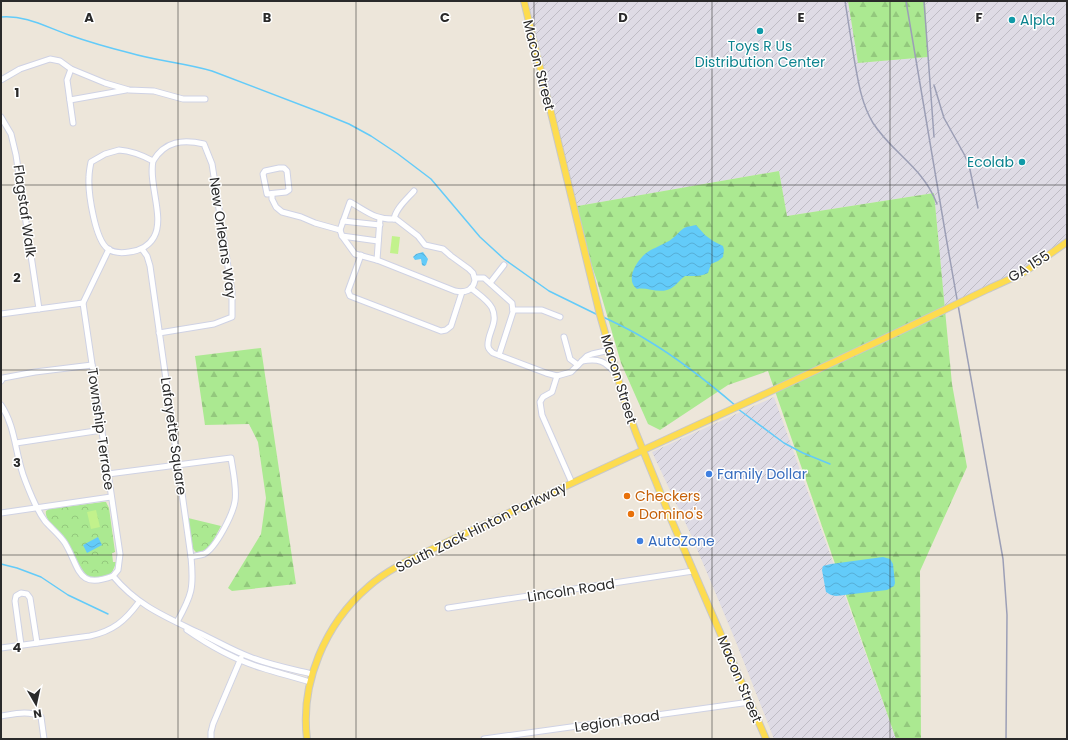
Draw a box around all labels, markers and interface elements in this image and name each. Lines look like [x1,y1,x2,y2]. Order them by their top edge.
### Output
text: A [84,8,94,27]
text: B [263,8,272,27]
text: C [440,8,450,27]
text: D [618,8,628,27]
text: E [797,8,805,27]
text: F [975,8,983,27]
place label: Alpla [1020,10,1055,30]
marker: Alpla [1007,15,1017,25]
street label: Macon Street [518,18,560,112]
marker: Toys R Us Distribution Center [755,26,765,36]
place label: Toys R Us Distribution Center [695,36,825,72]
text: 1 [15,83,19,102]
place label: Ecolab [967,152,1014,172]
marker: Ecolab [1017,157,1027,167]
street label: Flagstaf Walk [9,163,42,259]
street label: New Orleans Way [205,176,241,300]
street label: GA 155 [1004,245,1054,287]
text: 2 [13,268,21,287]
street label: Macon Street [596,332,642,426]
street label: Township Terrace [83,367,120,492]
street label: Lafayette Square [156,376,192,497]
text: 3 [13,453,21,472]
place label: Family Dollar [717,464,807,484]
marker: Family Dollar [704,469,714,479]
street label: South Zack Hinton Parkway [392,477,570,577]
place label: Checkers [635,486,700,506]
marker: Checkers [622,491,632,501]
place label: Domino's [639,504,703,524]
marker: Domino's [626,509,636,519]
place label: AutoZone [648,531,715,551]
marker: AutoZone [635,536,645,546]
street label: Lincoln Road [526,573,616,607]
street label: Macon Street [713,632,767,726]
text: 4 [13,638,22,657]
north arrow [16,684,56,724]
text: N [32,705,43,722]
street label: Legion Road [573,705,661,737]

